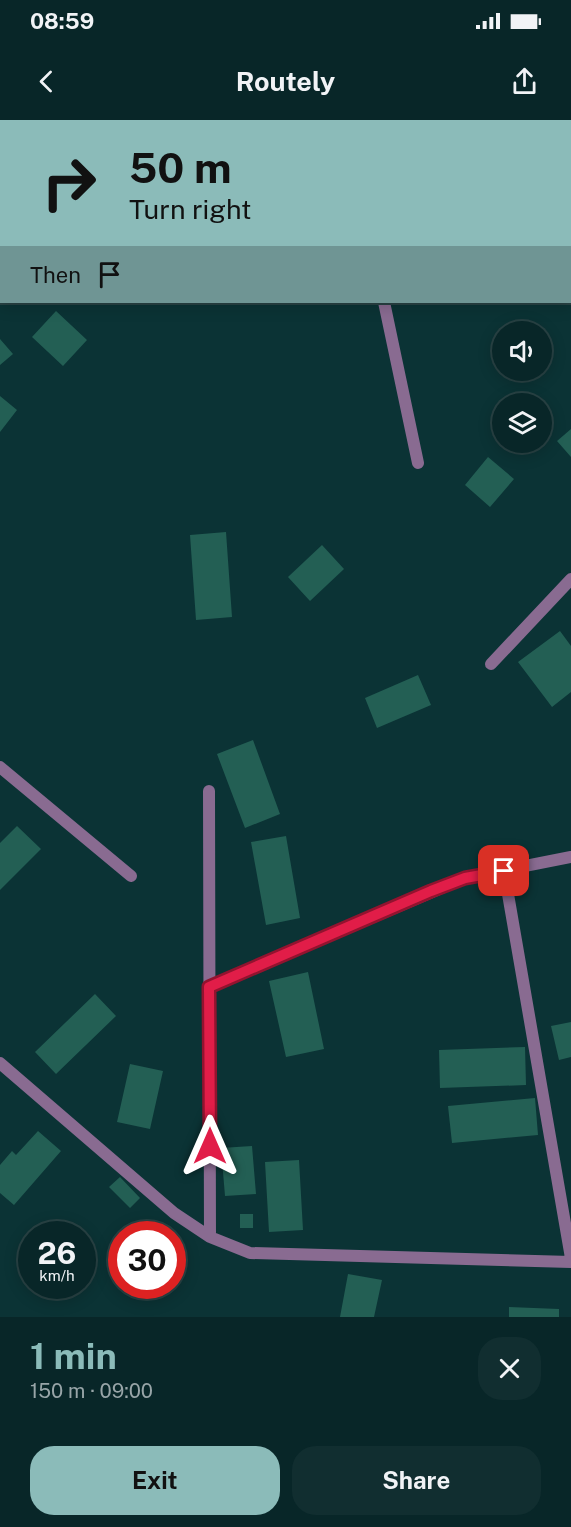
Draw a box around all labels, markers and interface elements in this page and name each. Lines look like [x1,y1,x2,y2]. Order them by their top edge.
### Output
text: 08:59 [30,8,94,34]
icon: back [30,65,63,98]
text: Routely [236,65,335,97]
icon: share [508,65,541,98]
text: 50 m [129,143,232,192]
icon: right [30,144,108,222]
text: Turn right [129,193,252,225]
icon: arrive [93,258,126,291]
text: Then [30,262,81,288]
map controls [492,321,552,453]
button: sound [492,321,552,381]
button: layers [492,393,552,453]
pin [478,845,529,896]
icon: arrive [487,854,520,887]
position arrow [178,1114,242,1178]
speed limit sign: 30 [108,1221,186,1299]
text: 26 [38,1235,76,1271]
text: km/h [39,1267,75,1284]
text: 1 min [30,1335,117,1377]
button: close [478,1337,541,1400]
text: 150 m · 09:00 [30,1379,153,1403]
button: Exit [30,1446,280,1515]
button: Share [292,1446,541,1515]

